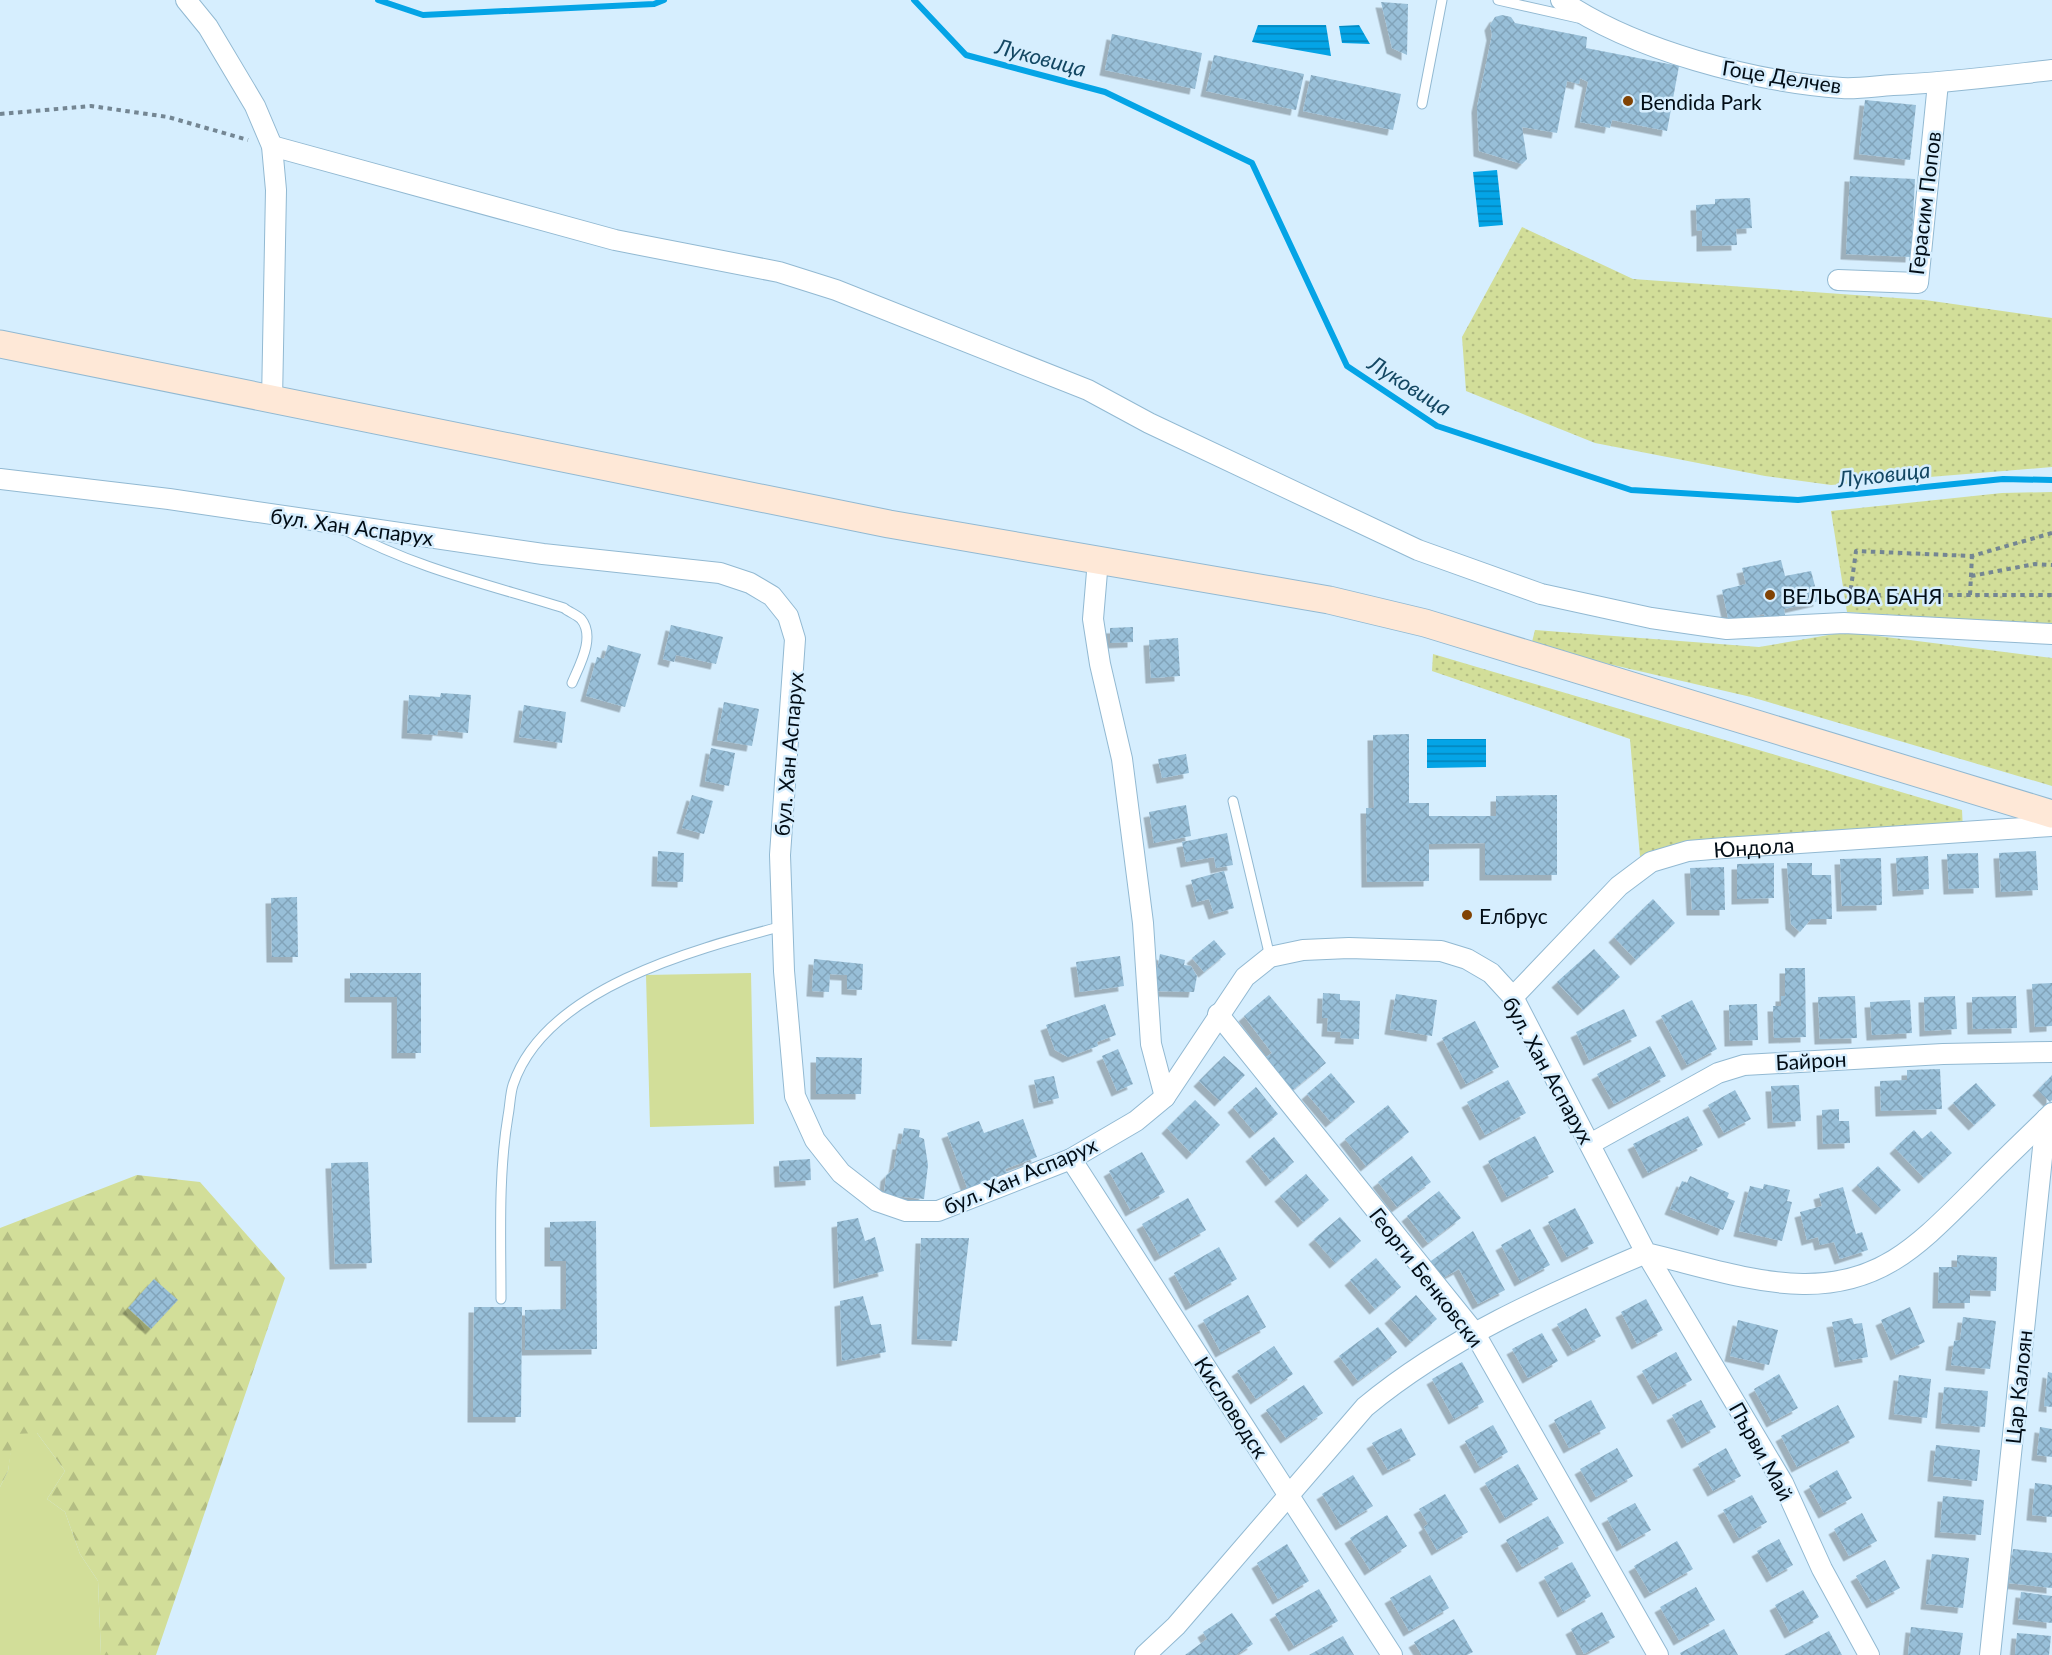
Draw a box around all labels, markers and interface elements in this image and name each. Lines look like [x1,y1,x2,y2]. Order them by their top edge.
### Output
water label: Луковица [992,32,1089,82]
street label: Гоце Делчев [1721,54,1843,98]
place label: Bendida Park [1640,89,1762,114]
marker: Bendida Park [1621,94,1635,108]
street label: Герасим Попов [1903,130,1945,276]
water label: Луковица [1363,349,1456,421]
water label: Луковица [1836,456,1931,492]
street label: бул. Хан Аспарух [269,502,436,550]
place label: ВЕЛЬОВА БАНЯ [1782,583,1942,608]
marker: ВЕЛЬОВА БАНЯ [1763,588,1777,602]
street label: бул. Хан Аспарух [768,670,808,837]
street label: Юндола [1713,831,1795,861]
place label: Елбрус [1479,903,1548,928]
marker: Елбрус [1460,908,1474,922]
street label: бул. Хан Аспарух [1498,992,1600,1148]
street label: Байрон [1775,1046,1847,1074]
street label: бул. Хан Аспарух [939,1131,1101,1219]
street label: Георги Бенковски [1365,1202,1489,1352]
street label: Цар Калоян [2000,1329,2036,1445]
street label: Кисловодск [1190,1352,1274,1463]
street label: Първи Май [1725,1397,1799,1505]

